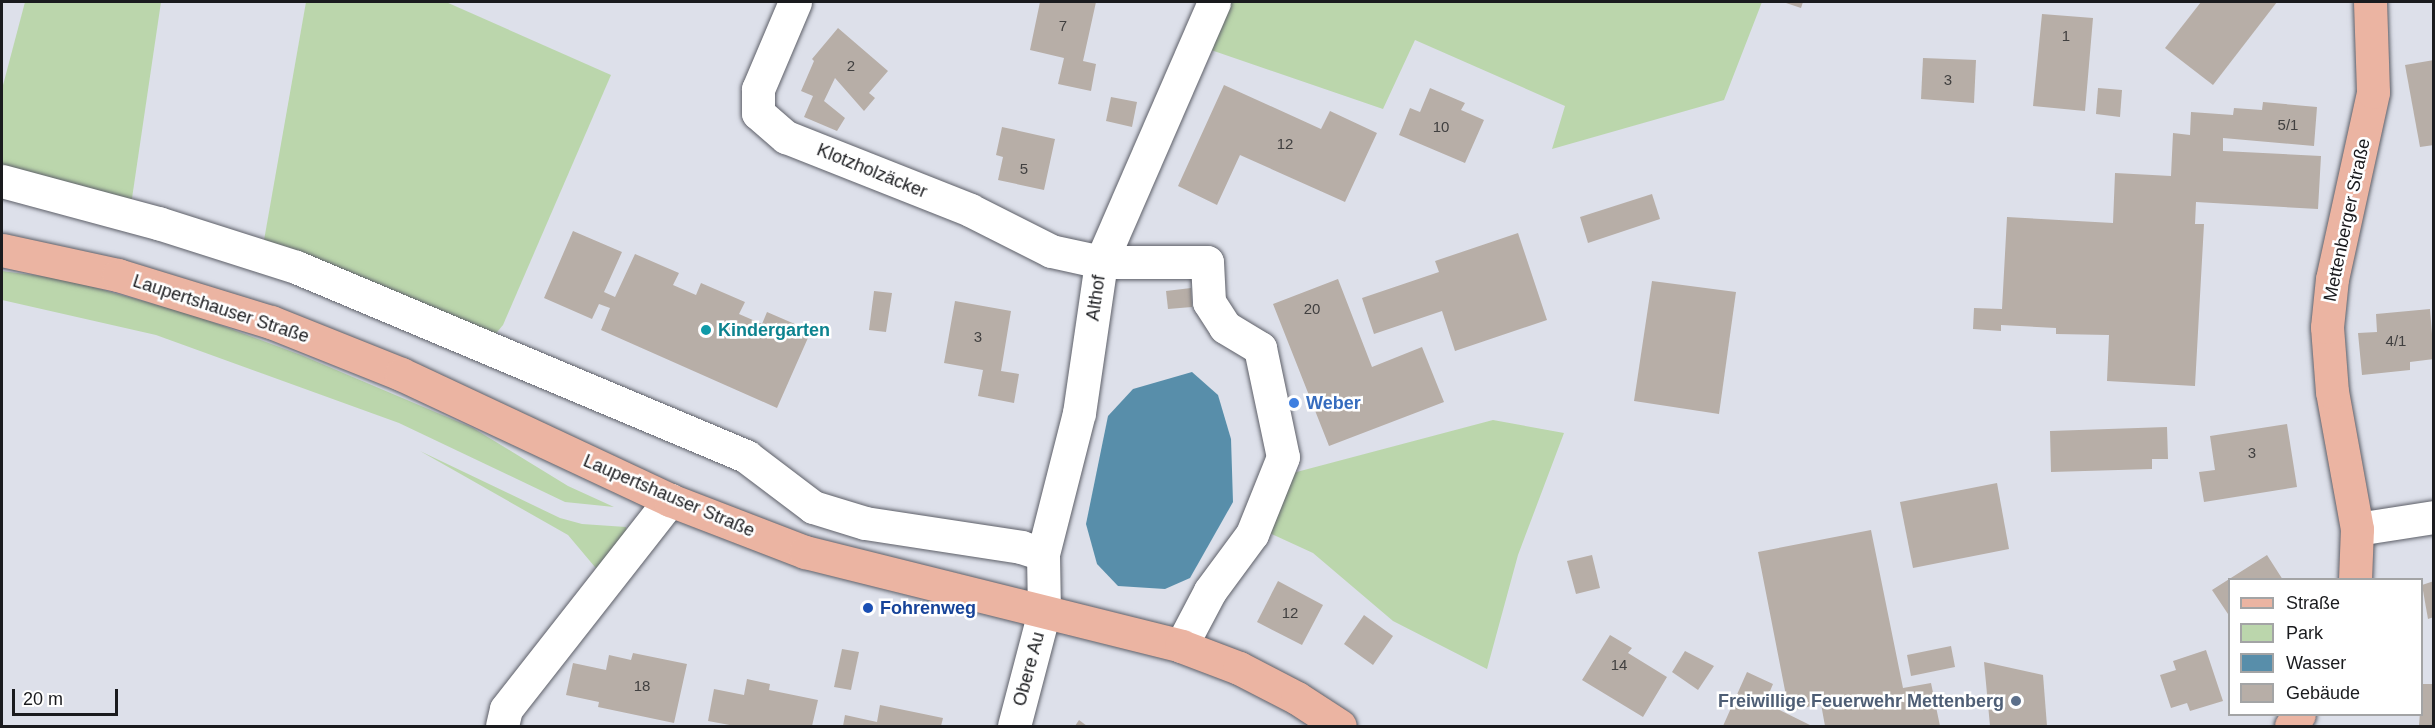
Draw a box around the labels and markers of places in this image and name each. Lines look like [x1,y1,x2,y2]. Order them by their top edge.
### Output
place label: Kindergarten [718,319,830,341]
marker: Kindergarten [699,323,713,337]
place label: Weber [1306,392,1361,414]
marker: Weber [1287,396,1301,410]
place label: Fohrenweg [880,597,976,619]
marker: Fohrenweg [861,601,875,615]
place label: Freiwillige Feuerwehr Mettenberg [1718,690,2004,712]
marker: Freiwillige Feuerwehr Mettenberg [2009,694,2023,708]

